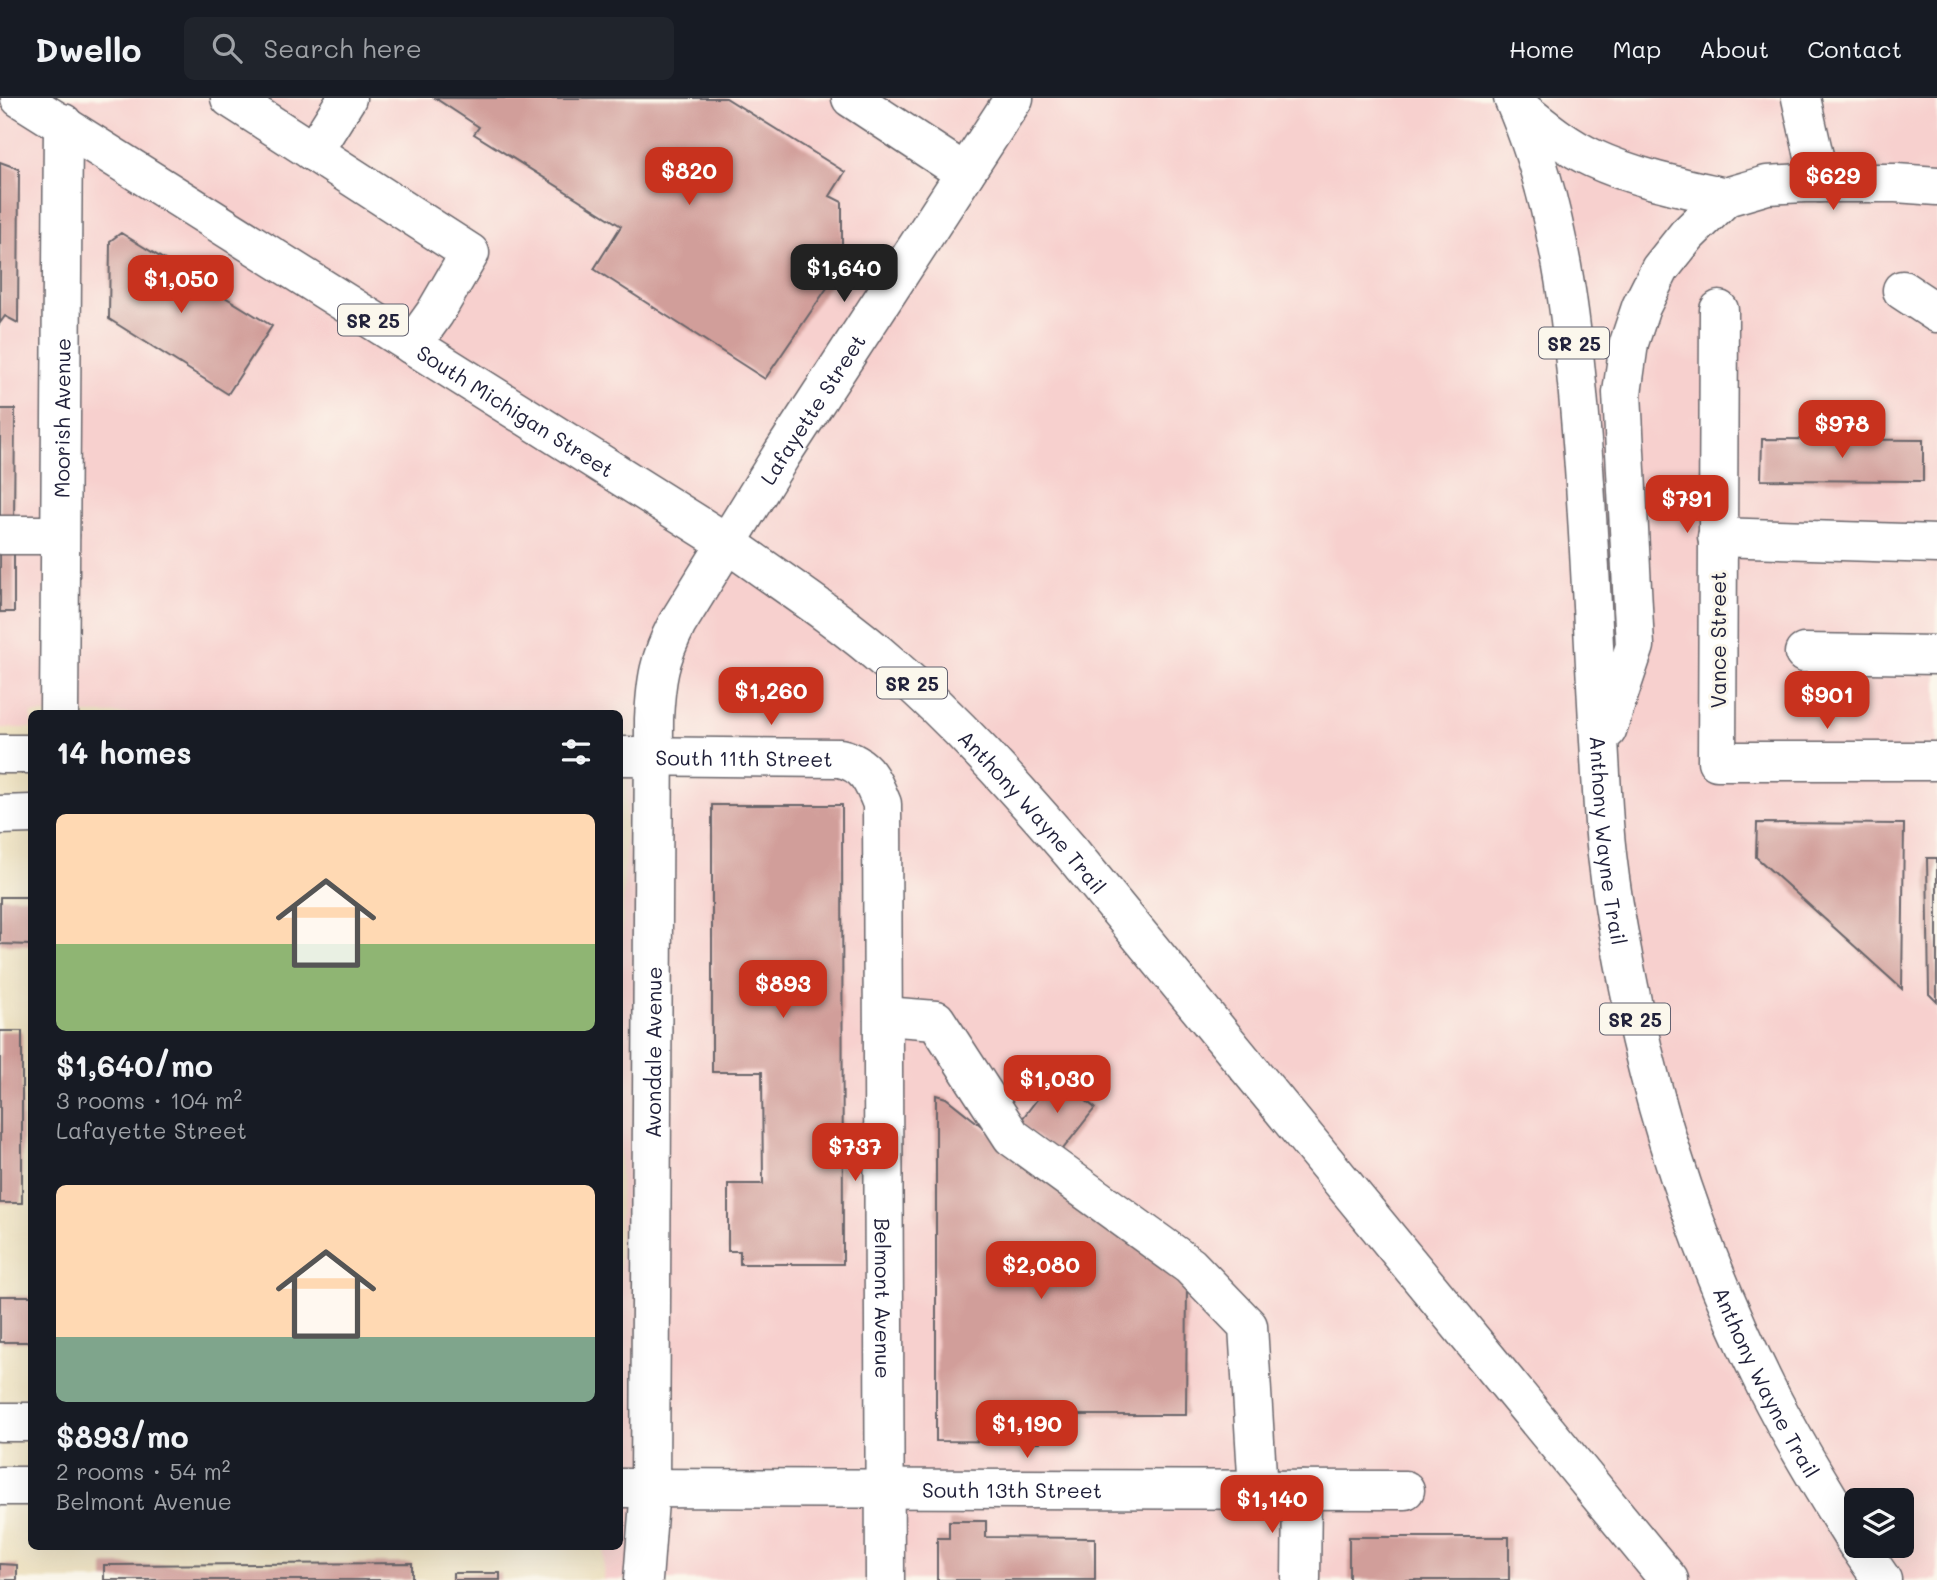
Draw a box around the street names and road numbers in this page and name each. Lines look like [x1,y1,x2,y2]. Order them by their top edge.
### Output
road number: SR 25 [338,304,408,336]
street label: Lafayette Street [753,328,871,489]
road number: SR 25 [1539,328,1609,358]
street label: Moorish Avenue [47,338,75,498]
street label: South Michigan Street [412,338,620,482]
street label: Vance Street [1704,571,1731,709]
road number: SR 25 [877,668,947,698]
street label: Anthony Wayne Trail [953,724,1113,899]
street label: Anthony Wayne Trail [1585,735,1634,947]
street label: South 11th Street [655,743,833,771]
street label: Avondale Avenue [638,966,666,1138]
road number: SR 25 [1600,1004,1670,1035]
street label: Belmont Avenue [870,1218,898,1379]
street label: Anthony Wayne Trail [1708,1282,1826,1482]
street label: South 13th Street [922,1475,1102,1503]

